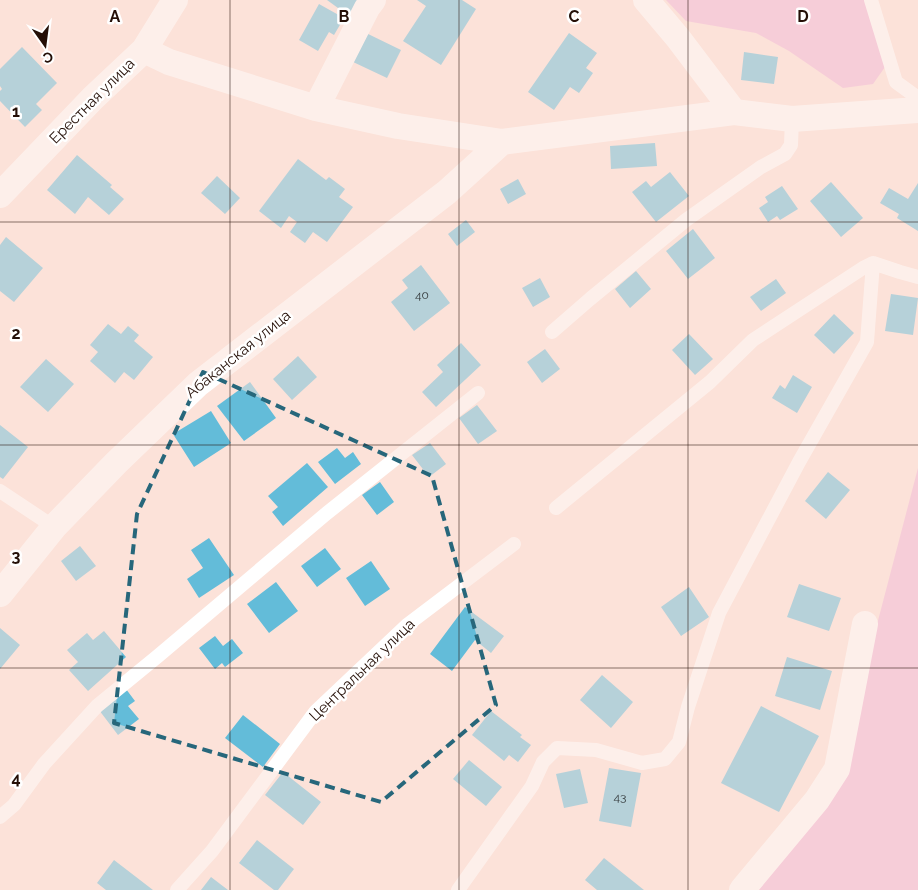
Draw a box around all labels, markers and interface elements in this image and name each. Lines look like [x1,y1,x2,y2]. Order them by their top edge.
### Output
text: A [110,7,121,26]
text: B [339,7,350,26]
text: C [569,7,580,26]
text: D [797,7,809,26]
north arrow [20,20,70,70]
text: С [41,49,55,67]
street label: Ерестная улица [46,55,138,147]
text: 1 [12,102,20,121]
house number: 40 [415,288,429,302]
street label: Абаканская улица [182,306,294,402]
text: 2 [11,324,21,343]
text: 3 [12,547,21,566]
street label: Центральная улица [306,615,418,725]
text: 4 [11,769,21,788]
house number: 43 [614,790,626,804]

